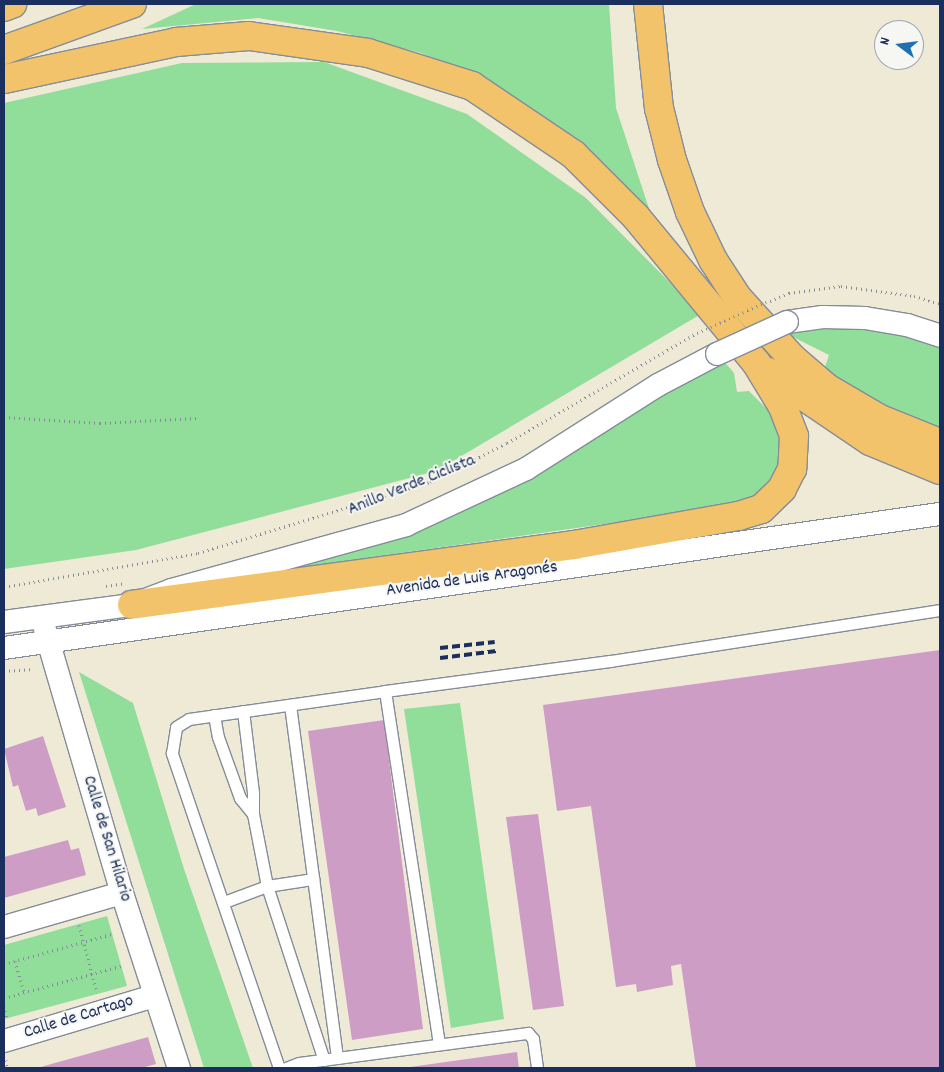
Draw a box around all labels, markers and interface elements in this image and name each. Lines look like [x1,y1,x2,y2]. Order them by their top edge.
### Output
north arrow [874,20,924,70]
text: N [875,35,896,47]
street label: Anillo Verde Ciclista [345,451,479,521]
street label: Avenida de Luis Aragonés [385,557,559,603]
street label: Calle de San Hilario [77,773,135,905]
street label: Calle de Cartago [22,991,136,1045]

